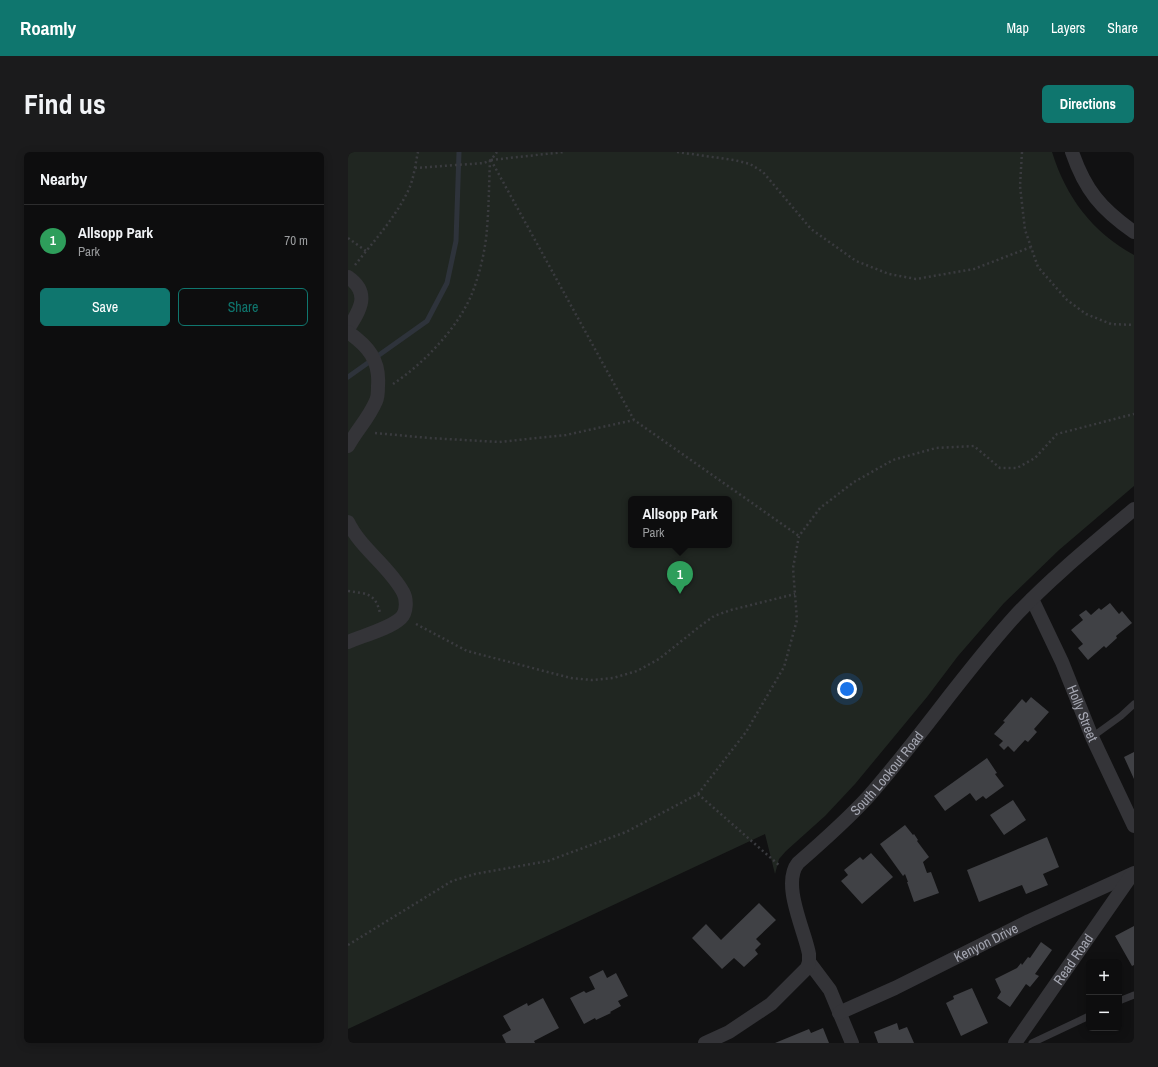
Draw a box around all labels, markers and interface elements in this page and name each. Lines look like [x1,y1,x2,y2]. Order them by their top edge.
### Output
text: Roamly [20,15,76,41]
text: Map [1007,19,1029,37]
text: Layers [1051,19,1085,37]
text: Share [1107,19,1138,37]
text: Find us [24,85,106,123]
button: Directions [1042,85,1134,123]
text: Nearby [40,167,87,190]
text: Allsopp Park [78,222,153,243]
text: 1 [50,232,56,249]
text: 70 m [284,232,308,249]
text: Park [78,243,100,260]
button: Save [40,288,170,326]
button: Share [178,288,308,326]
popup [628,496,732,548]
text: Allsopp Park [642,503,718,524]
text: Park [642,524,664,541]
pin: 1 [667,561,693,594]
your location [837,679,857,699]
street label: Holly Street [1063,682,1102,745]
street label: South Lookout Road [846,728,927,819]
street label: Kenyon Drive [951,919,1021,966]
street label: Read Road [1049,930,1097,988]
map controls [1086,959,1122,1031]
button: + [1086,959,1122,995]
button: − [1086,995,1122,1031]

